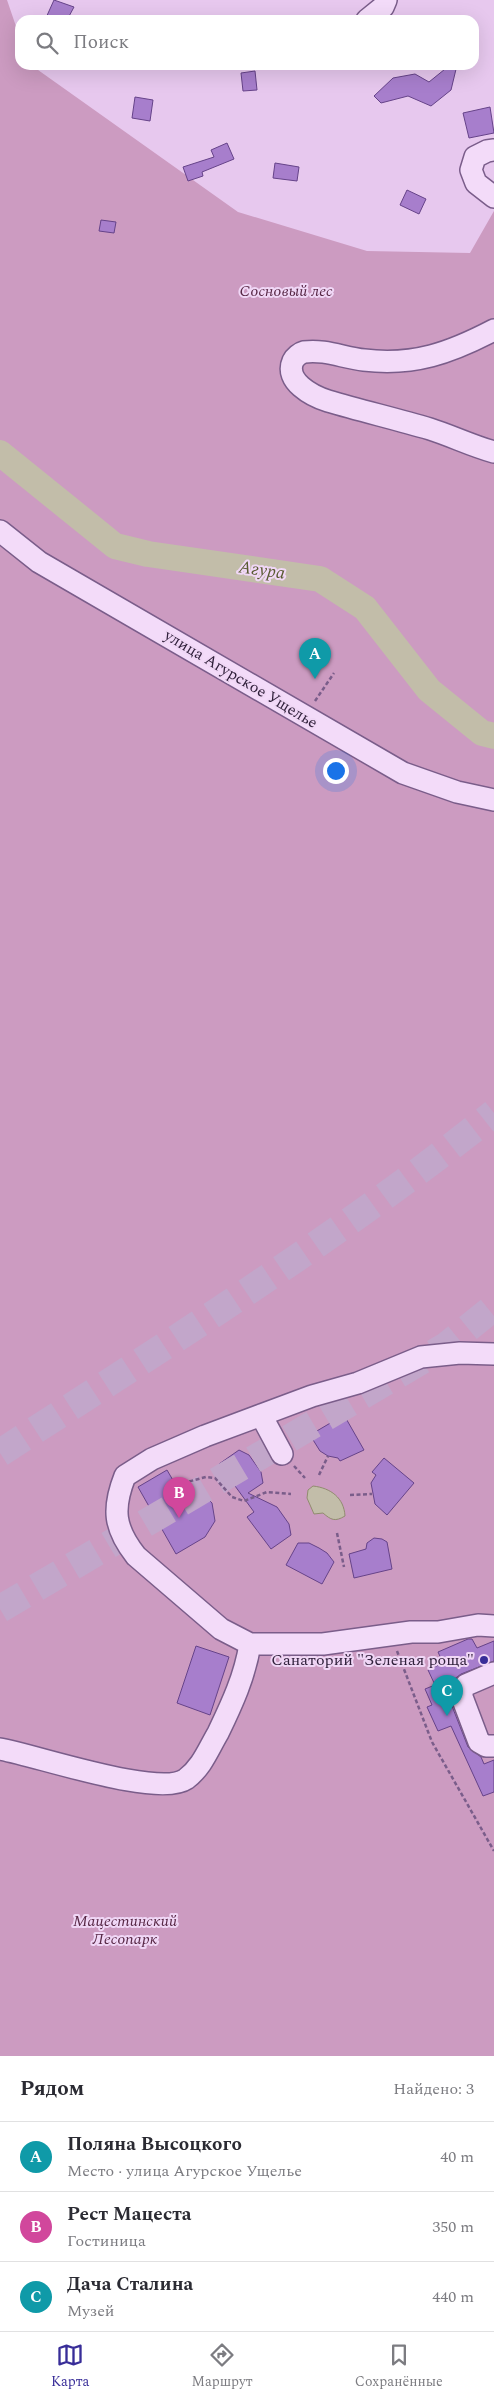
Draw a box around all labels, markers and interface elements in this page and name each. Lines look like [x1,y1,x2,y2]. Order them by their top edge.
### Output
search box [15,15,479,70]
text: Поиск [73,28,129,57]
icon: search [33,29,61,57]
park label: Сосновый лес [239,279,333,303]
water label: Агура [236,553,287,587]
street label: улица Агурское Ущелье [159,623,322,735]
pin: A [299,638,331,679]
your location [323,758,349,784]
pin: B [163,1477,195,1518]
place label: Санаторий "Зеленая роща" [271,1648,474,1672]
marker: Санаторий "Зеленая роща" [478,1654,490,1666]
pin: C [431,1675,463,1716]
park label: Мацестинский Лесопарк [73,1909,178,1951]
text: Рядом [20,2073,84,2105]
text: Найдено: 3 [393,2077,474,2101]
text: Поляна Высоцкого [67,2130,242,2159]
text: A [30,2145,42,2169]
text: 40 m [440,2145,474,2169]
text: Место · улица Агурское Ущелье [67,2159,302,2183]
text: Рест Мацеста [67,2200,192,2229]
text: B [30,2215,42,2239]
text: 350 m [432,2215,474,2239]
text: Гостиница [67,2229,146,2253]
text: Дача Сталина [67,2270,193,2299]
text: C [30,2285,42,2309]
text: 440 m [432,2285,474,2309]
text: Музей [67,2299,115,2323]
tab: Карта [51,2341,89,2392]
tab: Маршрут [192,2341,253,2392]
tab: Сохранённые [355,2341,443,2392]

